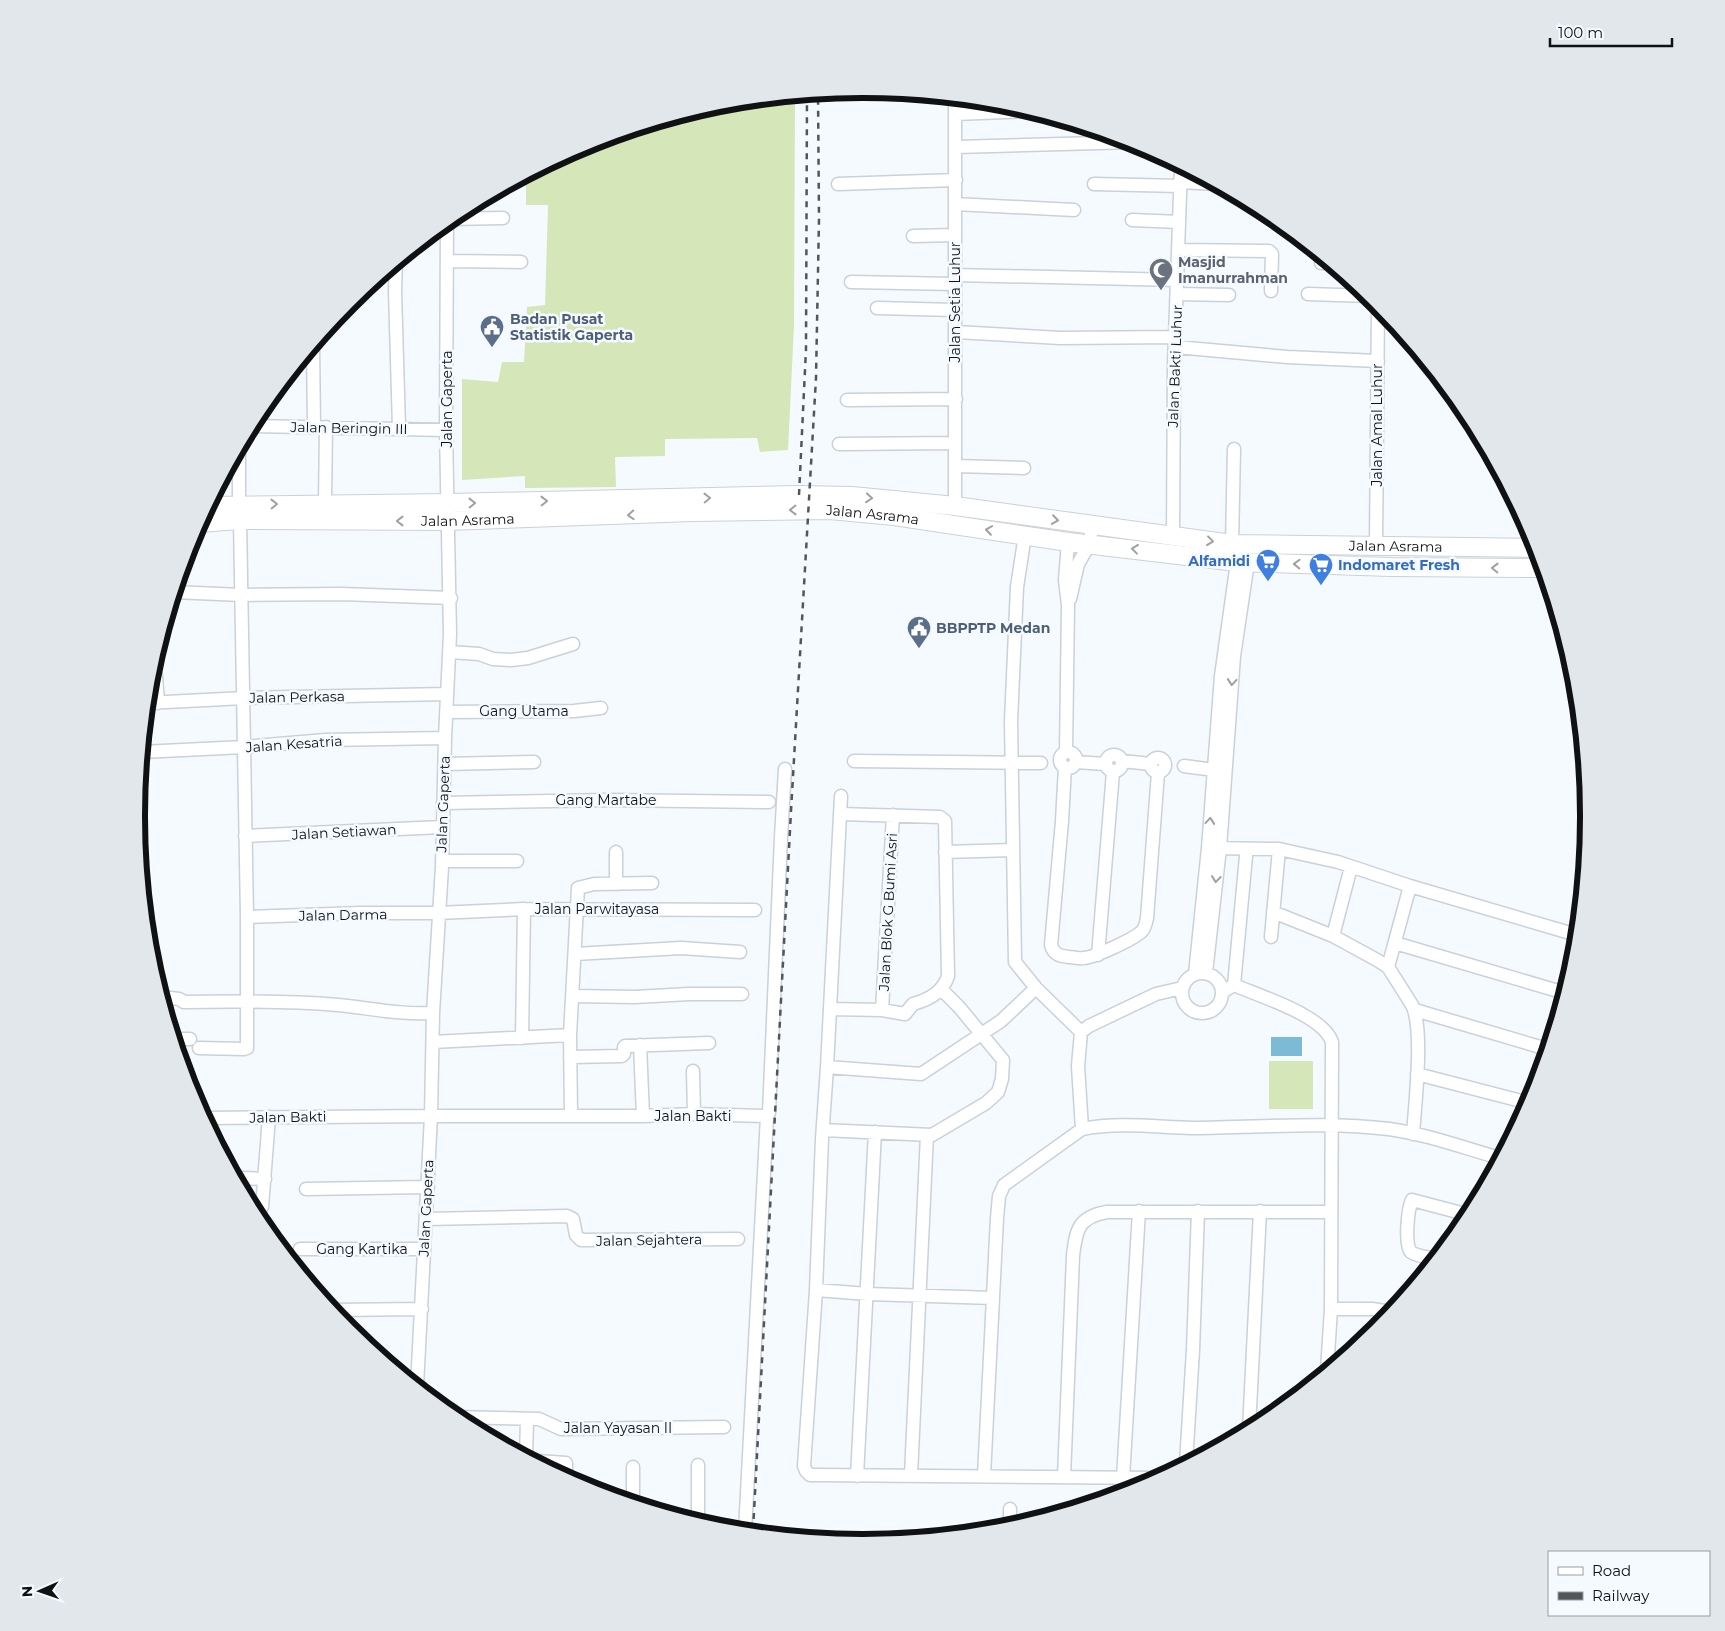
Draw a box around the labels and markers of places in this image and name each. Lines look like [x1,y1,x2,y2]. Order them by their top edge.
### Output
place label: Masjid Imanurrahman [1178,253,1288,287]
mosque icon: Masjid Imanurrahman [1148,257,1174,291]
place label: Badan Pusat Statistik Gaperta [510,310,633,344]
public building icon: Badan Pusat Statistik Gaperta [479,314,505,348]
supermarket icon: Alfamidi [1255,548,1281,582]
place label: Alfamidi [1187,552,1250,570]
supermarket icon: Indomaret Fresh [1308,552,1334,586]
place label: Indomaret Fresh [1338,556,1460,574]
public building icon: BBPPTP Medan [906,615,932,649]
place label: BBPPTP Medan [936,619,1050,637]

